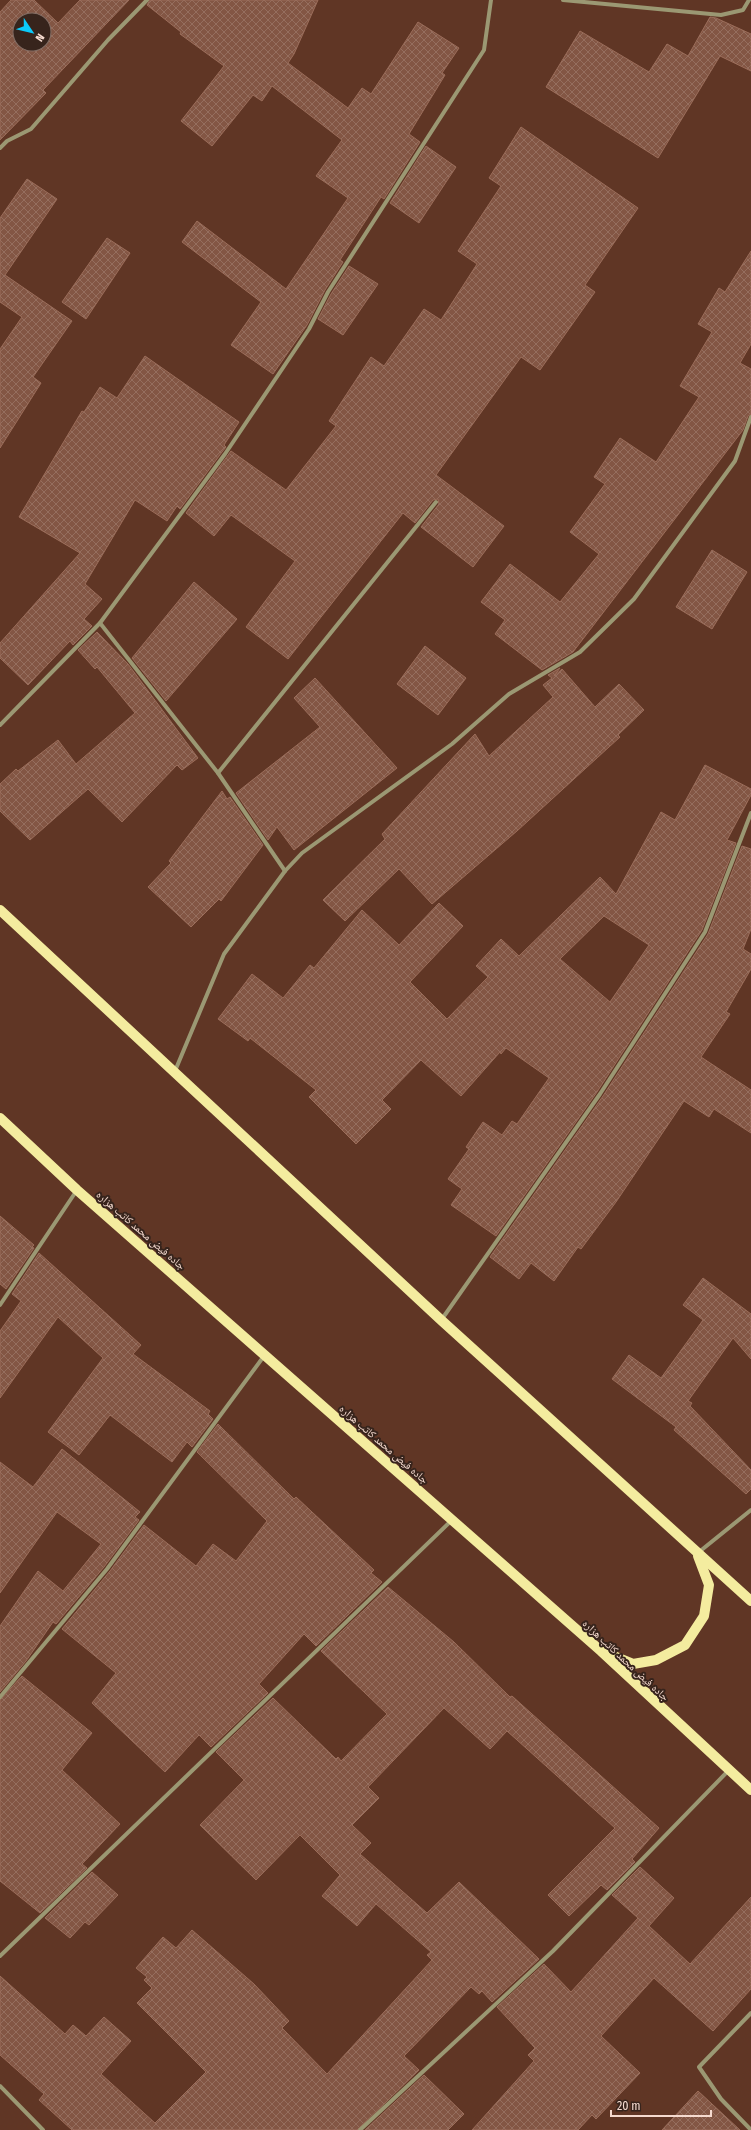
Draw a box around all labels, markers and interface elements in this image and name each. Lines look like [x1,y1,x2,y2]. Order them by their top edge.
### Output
north arrow [12,12,52,52]
text: N [33,31,47,44]
street label: جاده فیض محمد کاتب هزاره [94,1188,188,1272]
street label: جاده فیض محمد کاتب هزاره [337,1402,431,1486]
street label: جاده فیض محمد کاتب هزاره [580,1617,672,1704]
scale bar [611,2092,711,2118]
text: 20 m [617,2099,641,2113]

